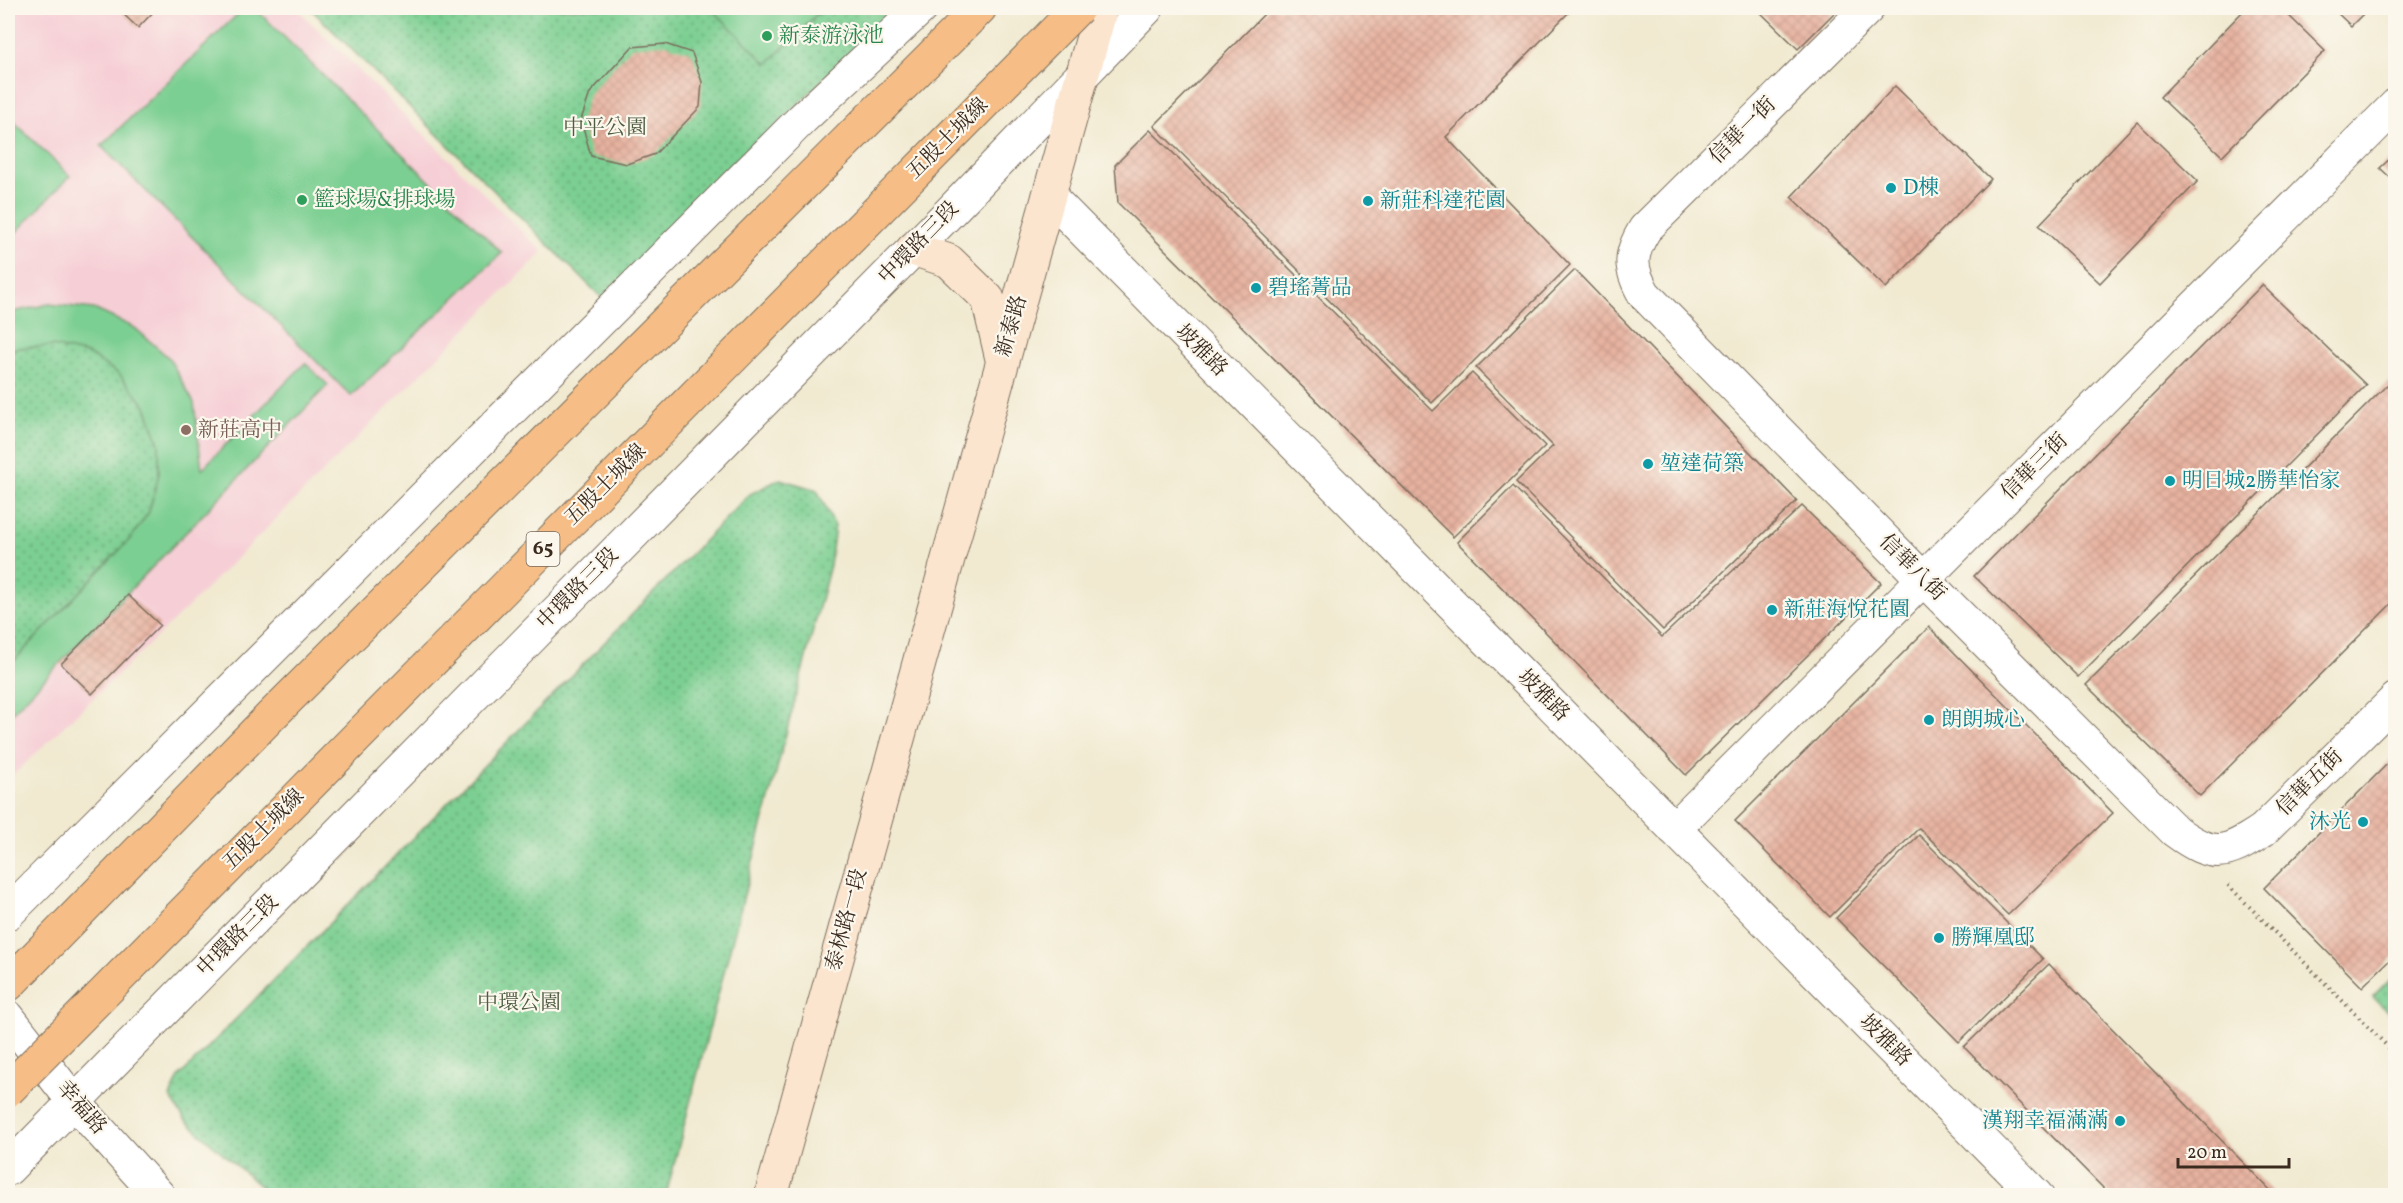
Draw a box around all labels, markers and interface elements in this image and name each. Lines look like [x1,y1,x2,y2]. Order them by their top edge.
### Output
place label: 新泰游泳池 [779,22,884,51]
marker: 新泰游泳池 [760,29,774,43]
street label: 信華一街 [1703,91,1783,171]
street label: 五股土城線 [901,92,995,186]
park label: 中平公園 [563,114,647,143]
place label: D棟 [1903,174,1939,203]
marker: D棟 [1884,181,1898,195]
place label: 籃球場&排球場 [314,186,456,215]
place label: 新莊科達花園 [1380,187,1506,216]
marker: 籃球場&排球場 [295,193,309,207]
marker: 新莊科達花園 [1361,194,1375,208]
street label: 中環路三段 [872,195,966,291]
place label: 碧瑤菁品 [1268,274,1352,303]
marker: 碧瑤菁品 [1249,281,1263,295]
street label: 新泰路 [989,292,1035,360]
street label: 坡雅路 [1168,318,1234,384]
place label: 新莊高中 [198,416,282,445]
marker: 新莊高中 [179,423,193,437]
street label: 信華三街 [1995,427,2075,507]
street label: 五股土城線 [559,438,653,532]
place label: 堃達荷築 [1660,450,1744,479]
marker: 堃達荷築 [1641,457,1655,471]
place label: 明日城2勝華怡家 [2182,467,2340,496]
marker: 明日城2勝華怡家 [2163,474,2177,488]
street label: 信華八街 [1872,528,1952,608]
road number: 65 [526,532,560,566]
street label: 中環路三段 [531,542,625,636]
place label: 新莊海悅花園 [1784,596,1910,625]
marker: 新莊海悅花園 [1765,603,1779,617]
street label: 坡雅路 [1510,663,1576,729]
place label: 朗朗城心 [1941,706,2025,735]
marker: 朗朗城心 [1922,713,1936,727]
street label: 信華五街 [2270,743,2350,823]
street label: 五股土城線 [217,783,311,877]
place label: 沐光 [2309,808,2351,837]
marker: 沐光 [2356,815,2370,829]
street label: 泰林路一段 [819,866,875,974]
street label: 中環路三段 [191,889,285,983]
place label: 勝輝凰邸 [1951,924,2035,953]
marker: 勝輝凰邸 [1932,931,1946,945]
park label: 中環公園 [477,989,561,1018]
street label: 坡雅路 [1852,1008,1918,1074]
street label: 幸福路 [49,1075,113,1141]
place label: 漢翔幸福滿滿 [1982,1107,2108,1136]
marker: 漢翔幸福滿滿 [2113,1114,2127,1128]
scale bar [2178,1131,2289,1169]
text: 20 m [2187,1141,2227,1166]

